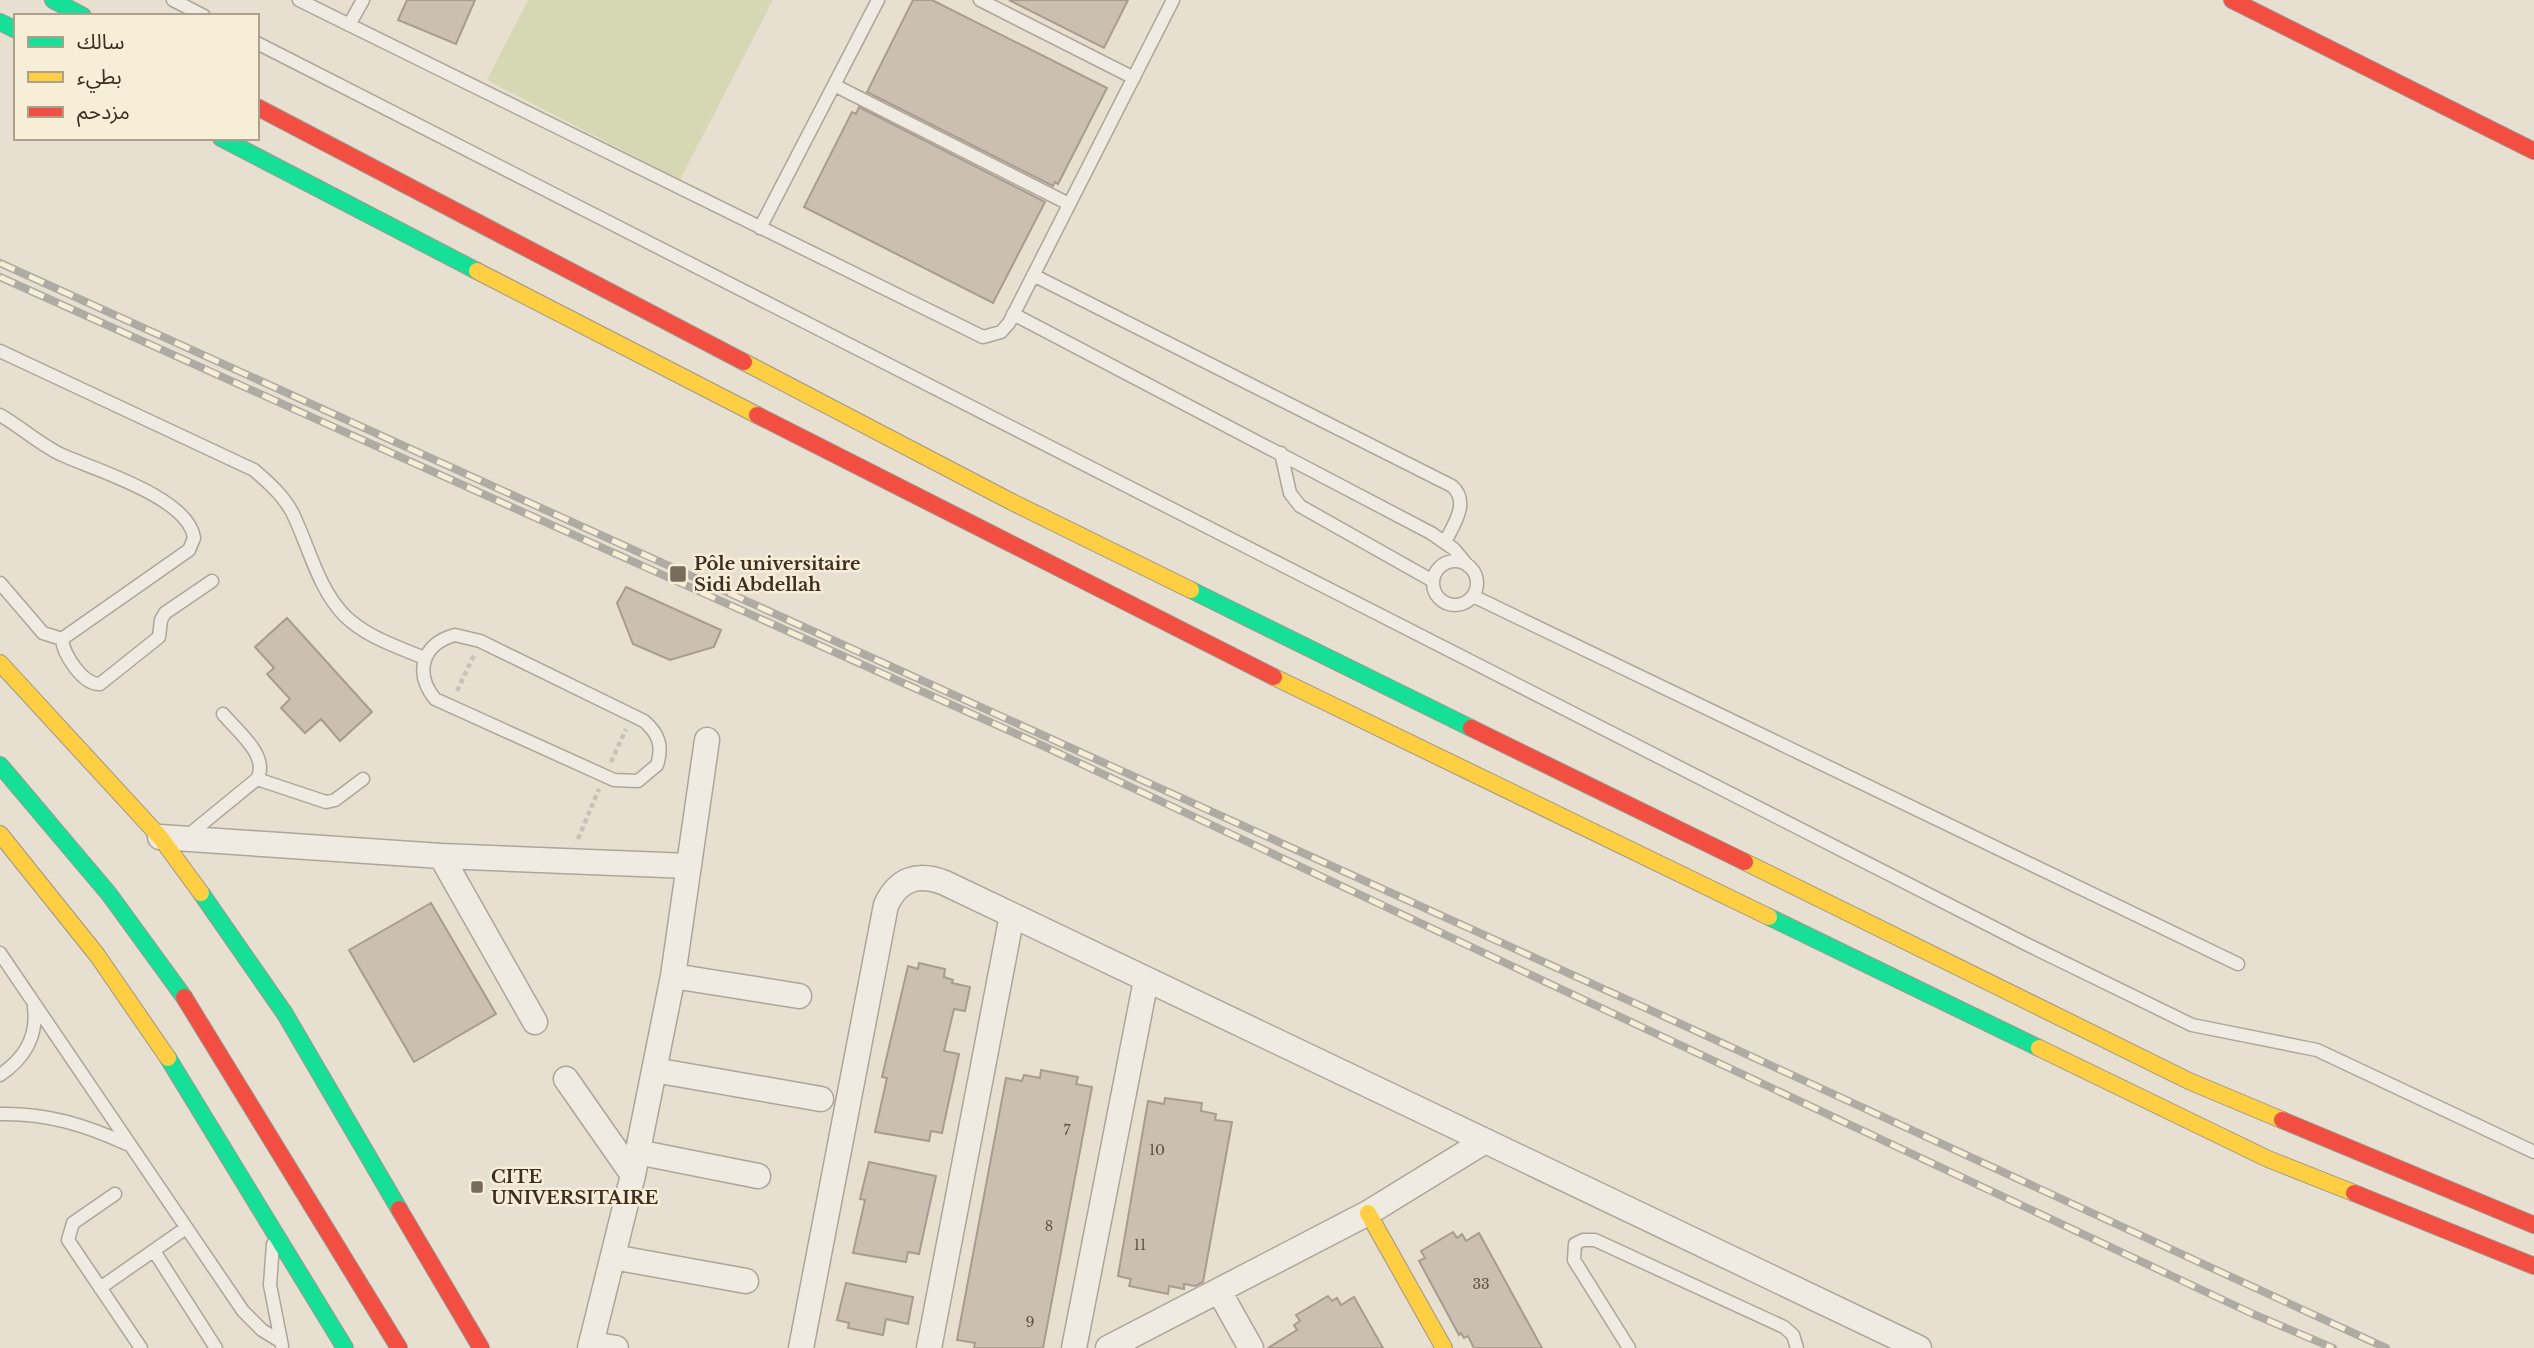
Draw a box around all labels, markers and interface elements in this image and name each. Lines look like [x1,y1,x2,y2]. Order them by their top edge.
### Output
legend [14,14,259,140]
text: سالك [77,29,124,55]
text: بطيء [77,64,122,93]
text: مزدحم [77,99,130,127]
place label: Pôle universitaire Sidi Abdellah [694,553,861,596]
marker: Pôle universitaire Sidi Abdellah [668,564,688,584]
house number: 7 [1063,1121,1071,1139]
house number: 10 [1149,1141,1165,1159]
place label: CITE UNIVERSITAIRE [491,1166,659,1209]
marker: CITE UNIVERSITAIRE [469,1179,485,1195]
house number: 8 [1045,1217,1053,1235]
house number: 11 [1134,1236,1146,1254]
house number: 33 [1472,1275,1490,1293]
house number: 9 [1025,1313,1035,1331]

